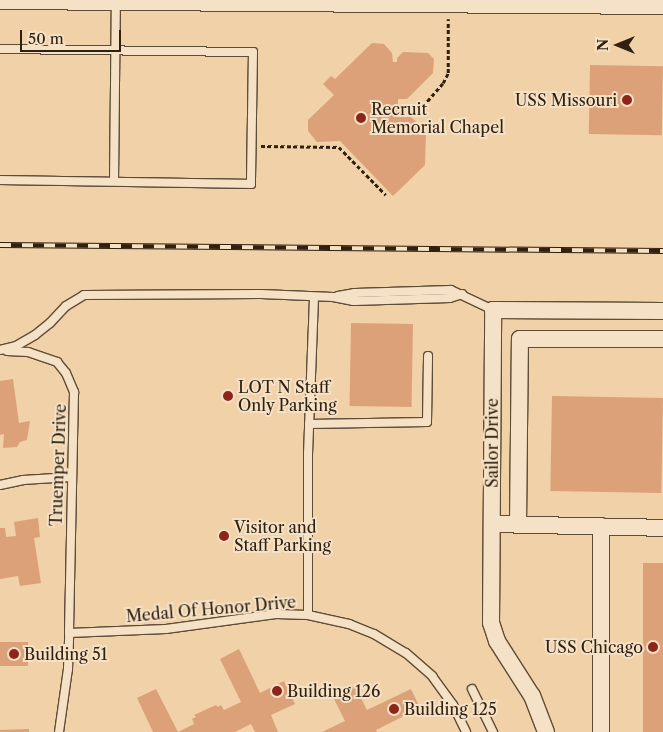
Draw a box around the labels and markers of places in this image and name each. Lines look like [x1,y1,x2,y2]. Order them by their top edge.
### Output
place label: USS Missouri [515,90,617,110]
marker: USS Missouri [621,94,633,106]
place label: Recruit Memorial Chapel [371,99,504,137]
marker: Recruit Memorial Chapel [355,112,367,124]
place label: LOT N Staff Only Parking [238,377,337,415]
marker: LOT N Staff Only Parking [222,390,234,402]
place label: Visitor and Staff Parking [234,517,331,555]
marker: Visitor and Staff Parking [218,530,230,542]
place label: USS Chicago [545,637,643,657]
marker: USS Chicago [647,641,659,653]
place label: Building 51 [24,644,107,664]
marker: Building 51 [8,648,20,660]
place label: Building 126 [287,681,380,701]
marker: Building 126 [271,685,283,697]
place label: Building 125 [404,699,497,719]
marker: Building 125 [388,703,400,715]

